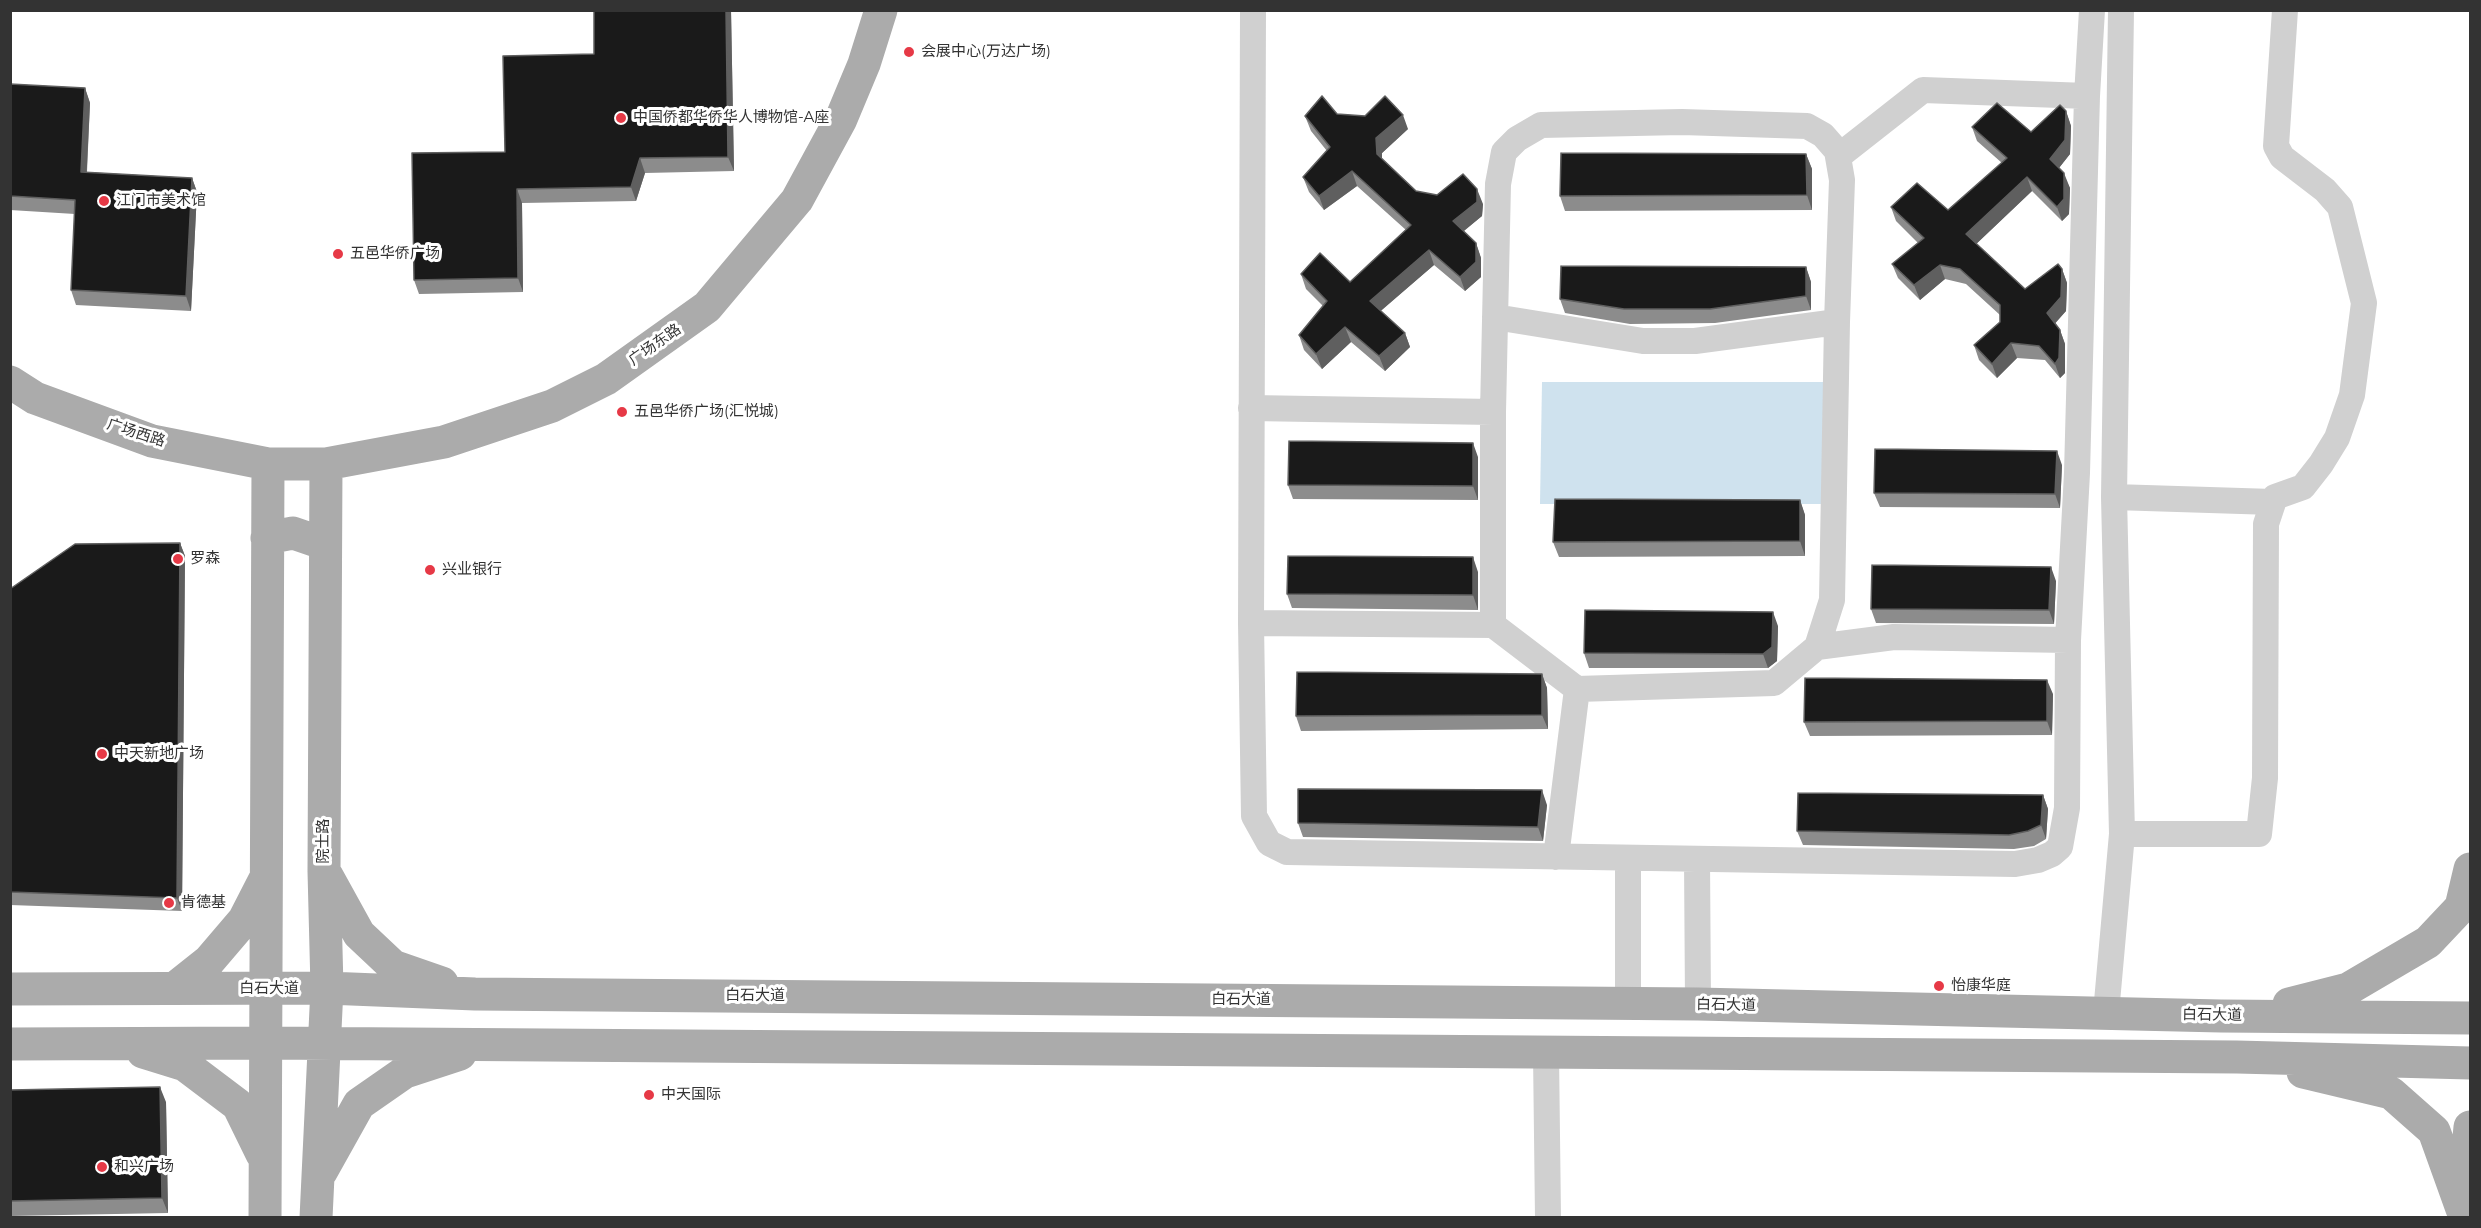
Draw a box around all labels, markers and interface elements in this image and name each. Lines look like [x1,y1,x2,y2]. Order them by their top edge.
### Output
place label: 会展中心(万达广场) [921,43,1051,61]
marker: 会展中心(万达广场) [902,45,916,59]
place label: 中国侨都华侨华人博物馆-A座 [633,109,829,127]
marker: 中国侨都华侨华人博物馆-A座 [614,111,628,125]
place label: 江门市美术馆 [116,192,206,210]
marker: 江门市美术馆 [97,194,111,208]
place label: 五邑华侨广场 [350,245,440,263]
marker: 五邑华侨广场 [331,247,345,261]
street label: 广场东路 [625,320,685,370]
place label: 五邑华侨广场(汇悦城) [634,403,779,421]
marker: 五邑华侨广场(汇悦城) [615,405,629,419]
street label: 广场西路 [105,415,167,451]
place label: 罗森 [190,550,220,568]
marker: 罗森 [171,552,185,566]
place label: 兴业银行 [442,561,502,579]
marker: 兴业银行 [423,563,437,577]
place label: 中天新地广场 [114,745,204,763]
marker: 中天新地广场 [95,747,109,761]
street label: 院士路 [315,819,333,863]
place label: 肯德基 [181,894,226,912]
marker: 肯德基 [162,896,176,910]
place label: 怡康华庭 [1951,977,2011,995]
marker: 怡康华庭 [1932,979,1946,993]
street label: 白石大道 [239,980,299,998]
street label: 白石大道 [725,987,785,1005]
street label: 白石大道 [1211,991,1271,1009]
street label: 白石大道 [1696,995,1756,1015]
street label: 白石大道 [2182,1005,2242,1025]
place label: 中天国际 [661,1086,721,1104]
marker: 中天国际 [642,1088,656,1102]
place label: 和兴广场 [114,1158,174,1176]
marker: 和兴广场 [95,1160,109,1174]

